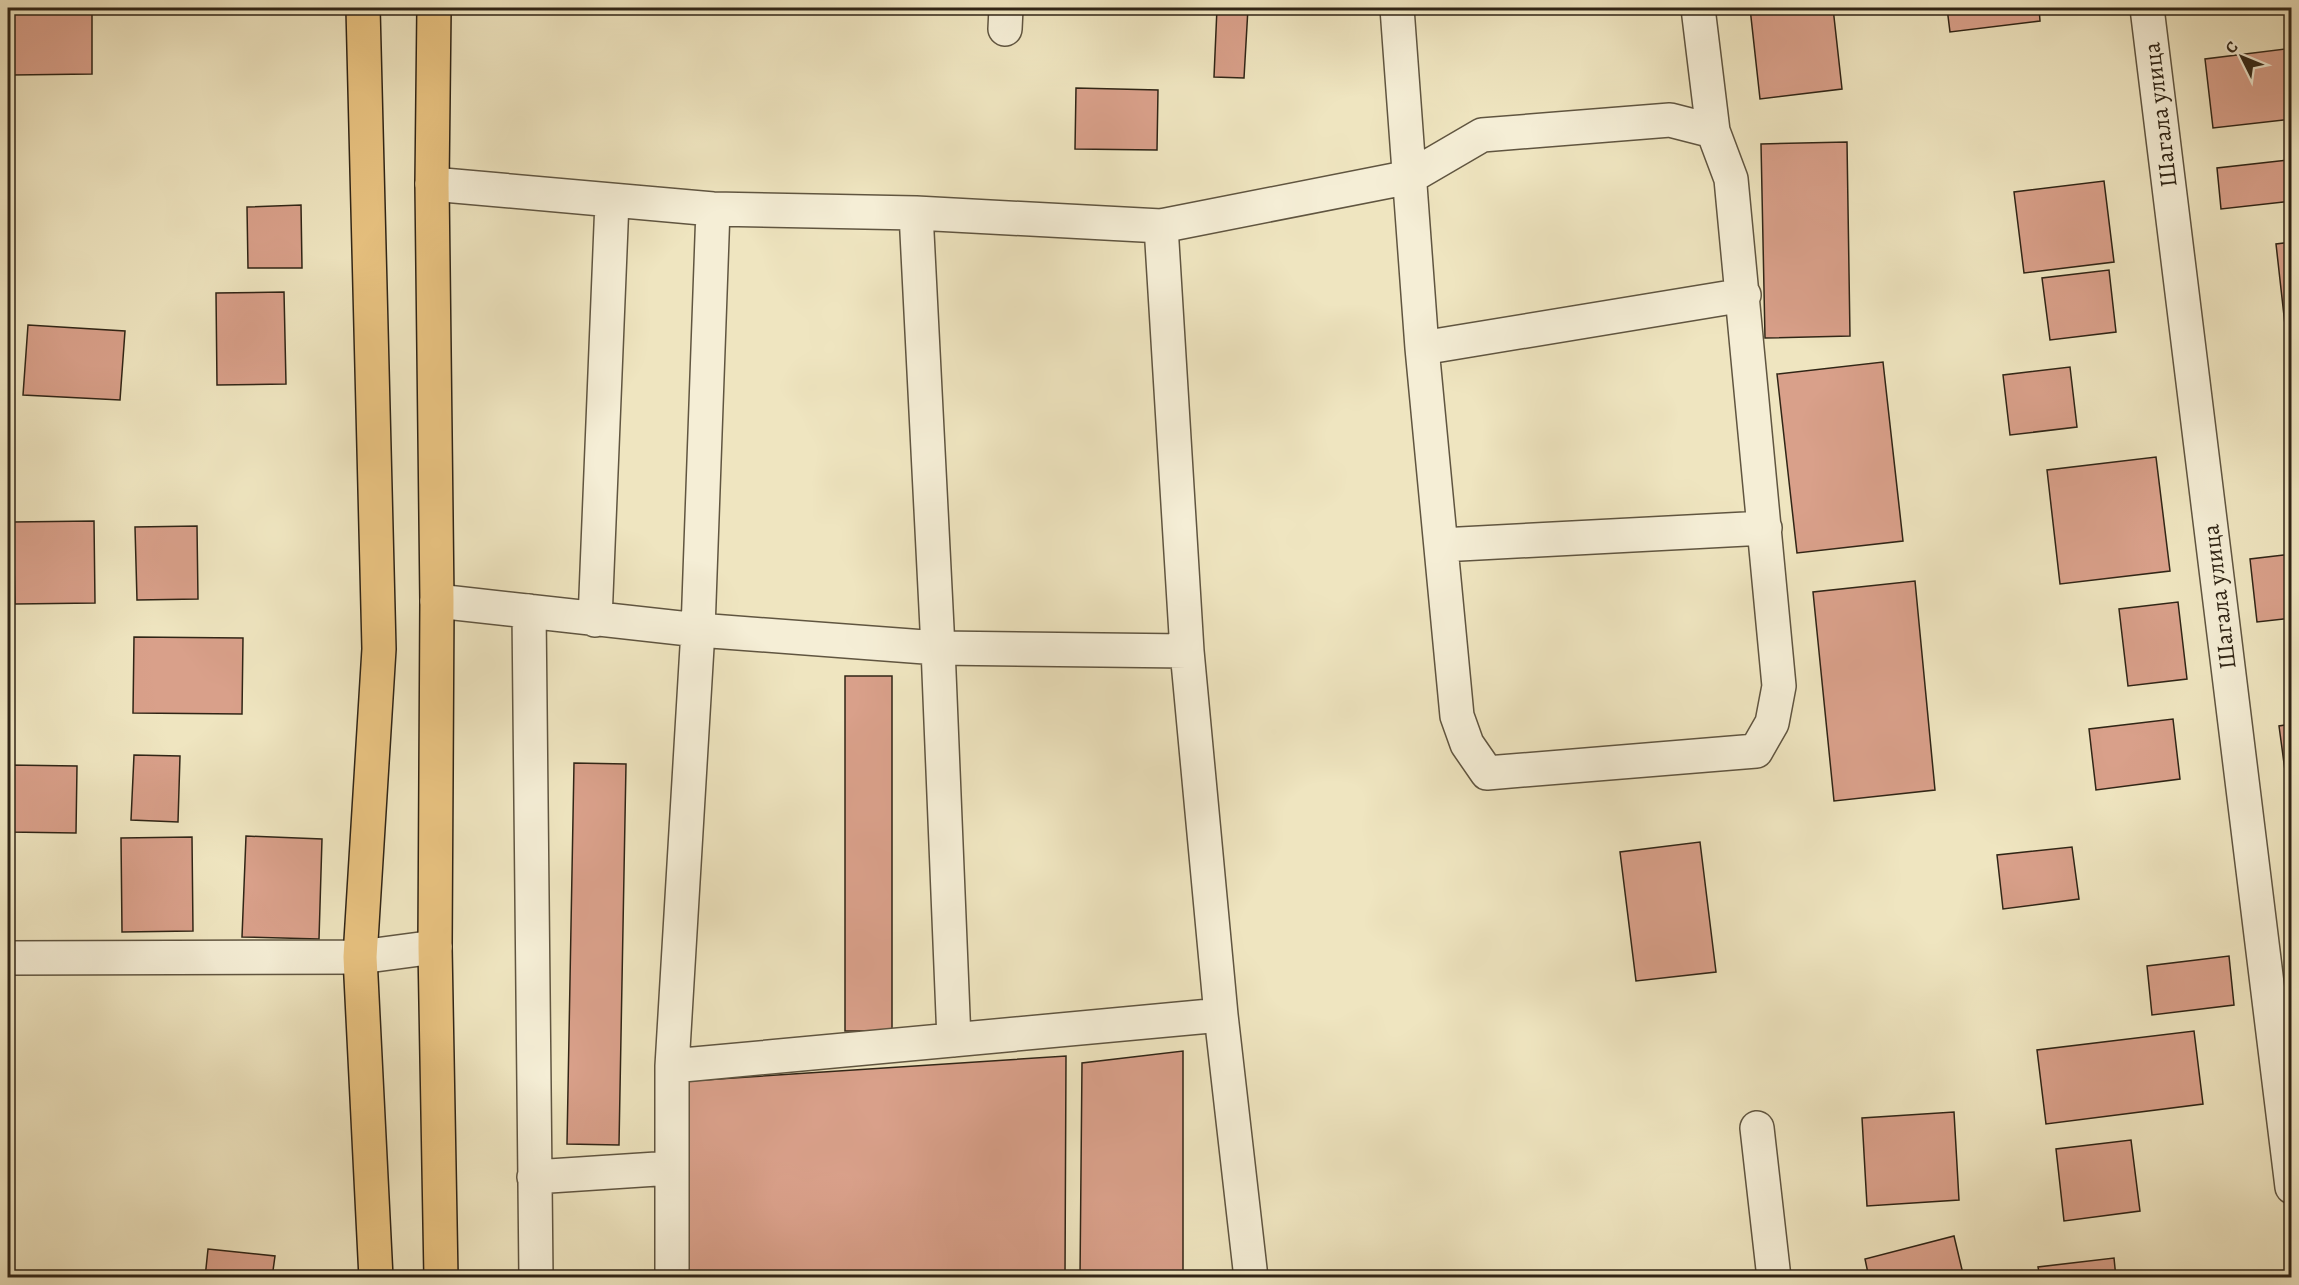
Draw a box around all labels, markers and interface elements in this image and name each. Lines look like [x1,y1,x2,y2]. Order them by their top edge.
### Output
north arrow [2212,27,2272,87]
text: С [2220,36,2243,59]
street label: Шагала улица [2135,40,2185,190]
street label: Шагала улица [2194,522,2244,672]

